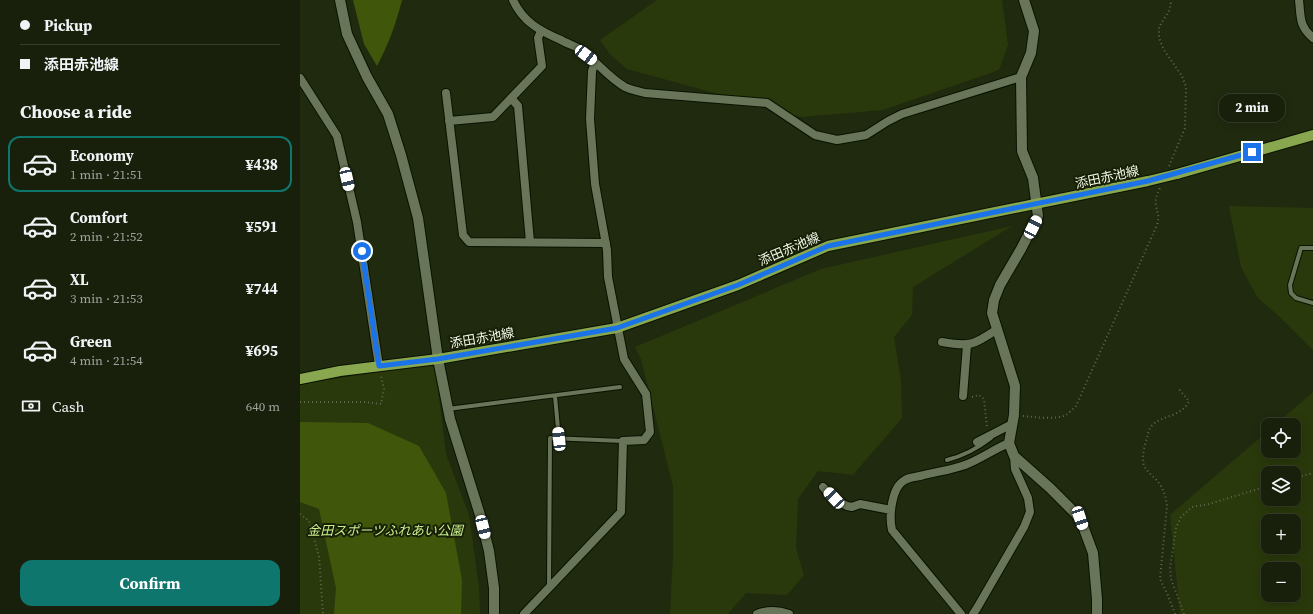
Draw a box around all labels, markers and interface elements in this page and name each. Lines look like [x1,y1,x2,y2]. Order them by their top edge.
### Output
text: Pickup [44,15,92,36]
car [573,43,599,67]
text: 添田赤池線 [44,54,119,75]
callout: 2 min [1219,94,1285,122]
text: Choose a ride [20,99,132,124]
text: 2 min [1235,99,1269,116]
route end [1243,143,1261,161]
text: Economy [70,145,134,166]
icon: car [22,146,58,182]
text: ¥438 [245,154,278,175]
street label: 添田赤池線 [1073,162,1141,192]
text: 1 min · 21:51 [70,166,143,183]
car [338,166,356,192]
text: Comfort [70,207,128,228]
icon: car [22,208,58,244]
car [1022,214,1044,240]
text: ¥591 [245,216,278,237]
text: 2 min · 21:52 [70,228,143,245]
street label: 添田赤池線 [756,228,822,270]
route start [353,242,371,260]
text: XL [70,269,89,290]
icon: car [22,270,58,306]
text: ¥744 [245,278,278,299]
text: 3 min · 21:53 [70,290,143,307]
street label: 添田赤池線 [449,324,515,352]
text: Green [70,331,112,352]
icon: car [22,332,58,368]
text: ¥695 [245,340,278,361]
text: 4 min · 21:54 [70,352,143,369]
icon: cash [20,395,42,417]
text: Cash [52,396,84,417]
text: 640 m [246,398,280,415]
map controls [1261,418,1301,602]
button: locate [1261,418,1301,458]
car [552,426,566,452]
button: layers [1261,466,1301,506]
car [821,485,847,511]
car [1070,505,1090,531]
car [474,514,492,540]
button: + [1261,514,1301,554]
park label: 金田スポーツふれあい公園 [307,522,465,539]
button: Confirm [20,560,280,606]
button: − [1261,562,1301,602]

